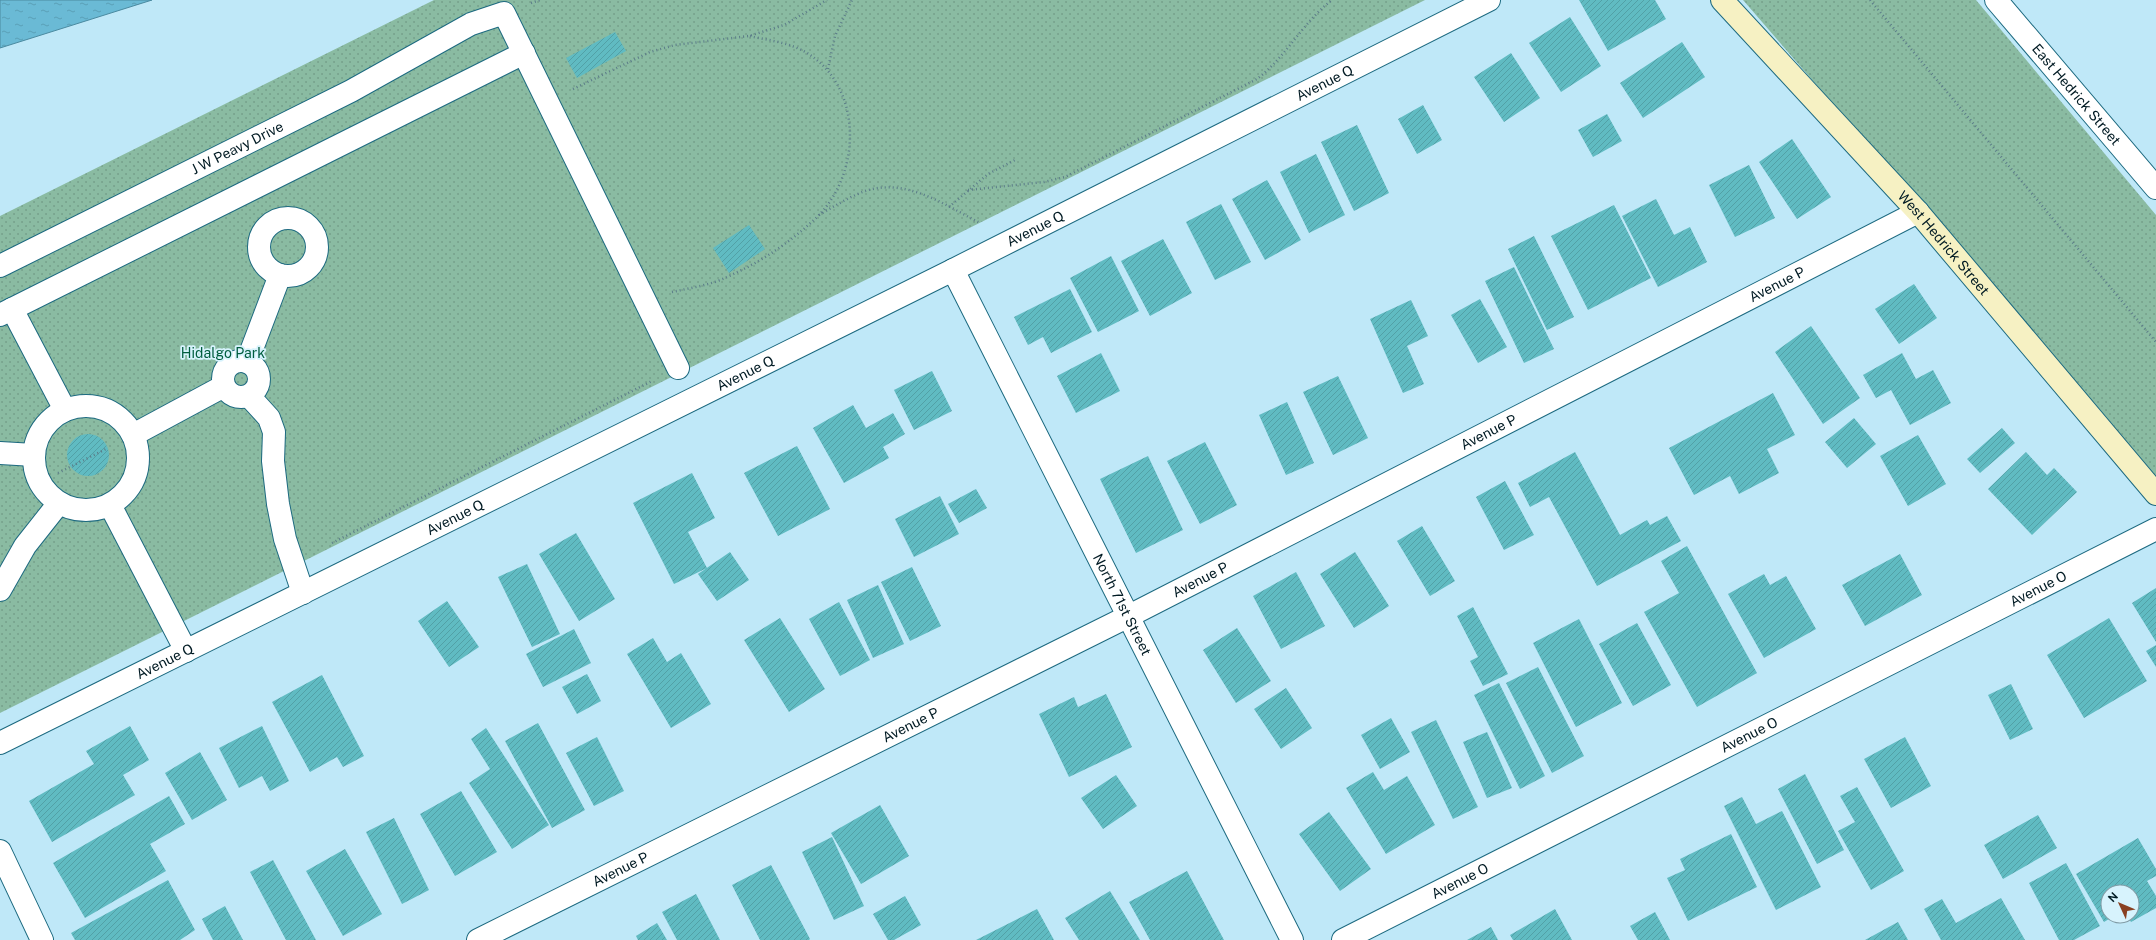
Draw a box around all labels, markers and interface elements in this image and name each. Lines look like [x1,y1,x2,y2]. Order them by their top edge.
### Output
street label: East Hedrick Street [2029,41,2124,148]
street label: Avenue Q [1293,62,1356,104]
street label: J W Peavy Drive [188,118,286,177]
street label: West Hedrick Street [1895,188,1993,298]
street label: Avenue Q [1004,208,1066,250]
street label: Avenue P [1746,263,1807,305]
park label: Hidalgo Park [181,345,265,361]
street label: Avenue Q [714,352,777,394]
street label: Avenue P [1458,411,1519,453]
street label: Avenue Q [424,496,486,538]
street label: North 71st Street [1090,551,1155,658]
street label: Avenue P [1170,559,1231,600]
street label: Avenue O [2007,567,2069,610]
street label: Avenue Q [134,640,196,682]
street label: Avenue P [880,704,941,745]
street label: Avenue O [1718,714,1780,756]
street label: Avenue P [590,849,651,890]
street label: Avenue O [1429,860,1491,902]
north arrow [2100,884,2140,924]
text: N [2106,890,2120,904]

